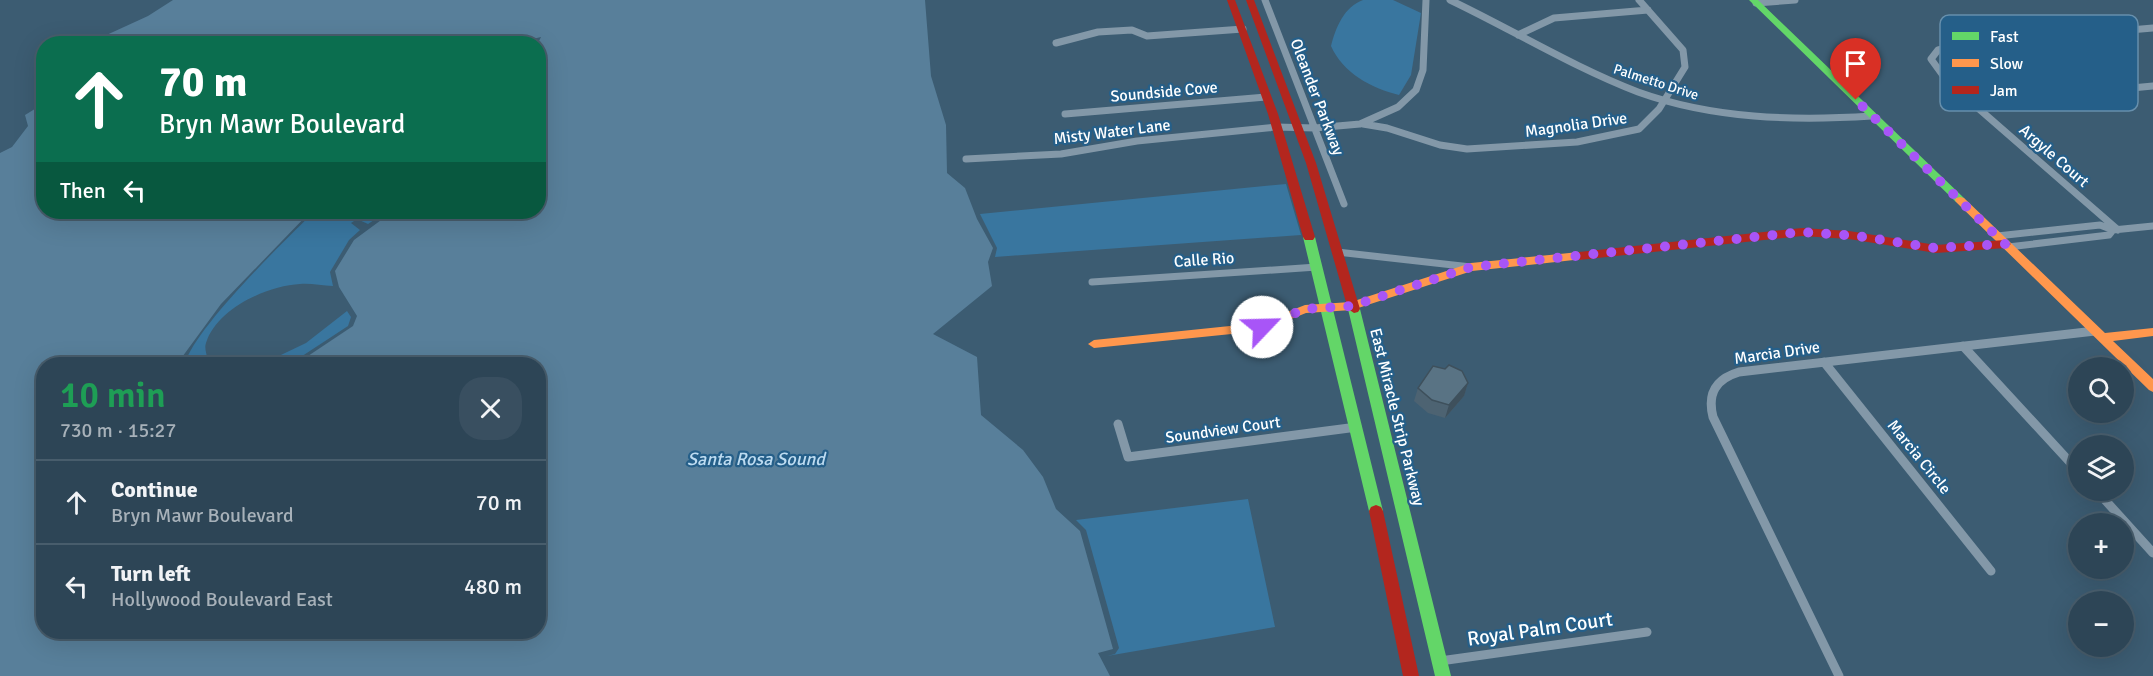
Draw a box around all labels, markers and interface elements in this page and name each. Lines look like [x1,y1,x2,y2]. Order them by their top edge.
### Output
legend [1940,15,2138,111]
text: Fast [1990,27,2019,47]
street label: Oleander Parkway [1286,36,1349,159]
pin [1830,38,1881,100]
icon: arrive [1839,47,1872,80]
text: Slow [1990,54,2024,74]
text: 70 m [159,57,248,108]
icon: ahead [60,60,138,138]
street label: Palmetto Drive [1611,60,1701,104]
street label: Soundside Cove [1110,77,1218,107]
text: Jam [1990,81,2018,101]
text: Bryn Mawr Boulevard [159,108,405,141]
street label: Magnolia Drive [1524,108,1628,142]
street label: Misty Water Lane [1052,115,1172,149]
street label: Argyle Court [2015,120,2093,192]
icon: left [118,174,151,207]
text: Then [60,177,106,204]
street label: Calle Rio [1173,248,1235,272]
position arrow [1230,295,1294,359]
street label: East Miracle Strip Parkway [1365,326,1429,508]
street label: Marcia Drive [1733,337,1821,369]
map controls [2068,357,2134,657]
button: search [2068,357,2134,423]
text: 10 min [60,373,166,418]
button: close [459,377,522,440]
street label: Soundview Court [1164,412,1282,448]
street label: Marcia Circle [1883,416,1955,498]
text: 730 m · 15:27 [60,418,176,443]
button: layers [2068,435,2134,501]
water label: Santa Rosa Sound [687,448,827,470]
text: Continue [111,476,198,503]
icon: ahead [60,486,93,519]
text: 70 m [476,489,522,516]
text: Bryn Mawr Boulevard [111,503,293,528]
button: + [2068,513,2134,579]
text: Turn left [111,560,191,587]
icon: left [60,570,93,603]
text: 480 m [464,573,522,600]
text: Hollywood Boulevard East [111,587,333,612]
button: − [2068,591,2134,657]
street label: Royal Palm Court [1466,606,1614,652]

